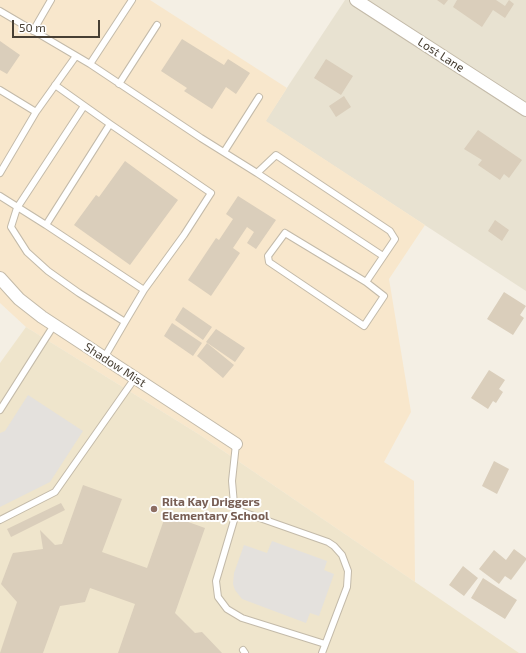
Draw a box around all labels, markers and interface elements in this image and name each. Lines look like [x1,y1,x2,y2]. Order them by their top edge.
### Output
scale bar [14,12,102,38]
text: 50 m [19,20,46,34]
street label: Lost Lane [415,35,467,75]
street label: Shadow Mist [81,340,149,390]
place label: Rita Kay Driggers Elementary School [162,495,269,523]
marker: Rita Kay Driggers Elementary School [149,504,159,514]

